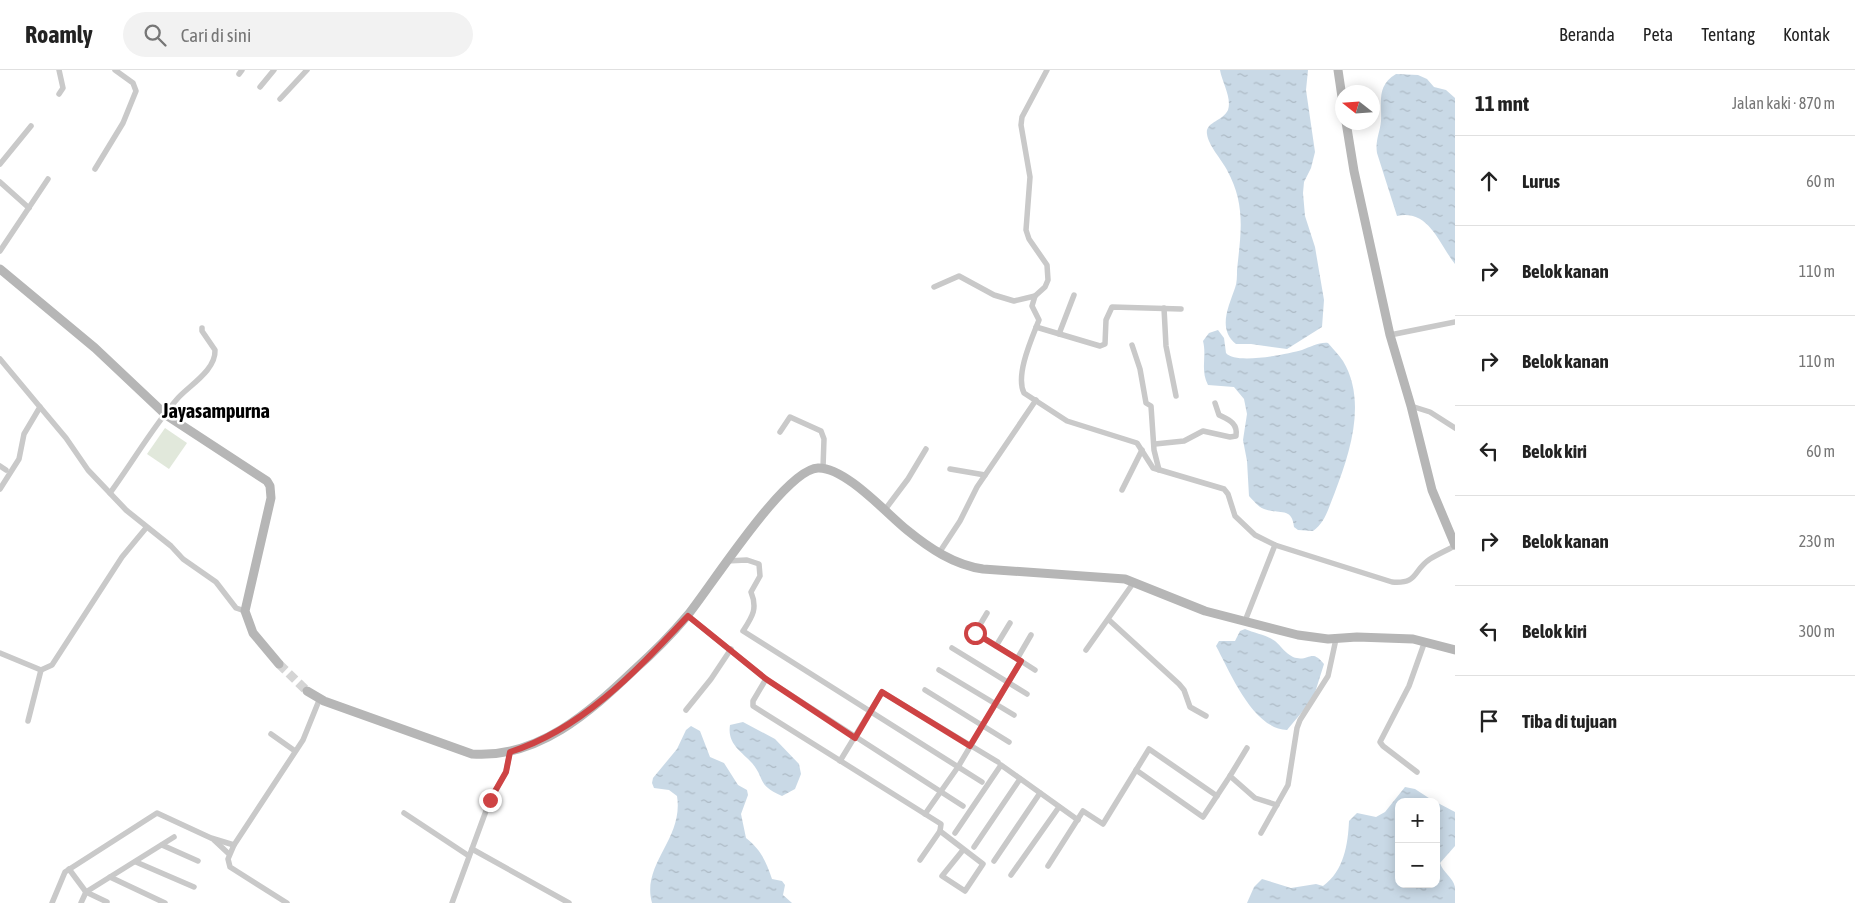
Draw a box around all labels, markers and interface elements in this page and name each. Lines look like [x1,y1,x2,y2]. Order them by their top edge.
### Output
search box [123,12,473,57]
text: Roamly [25,21,93,48]
icon: search [141,21,169,49]
text: Cari di sini [181,24,251,46]
text: Beranda [1559,24,1615,45]
text: Peta [1643,24,1673,45]
text: Tentang [1701,24,1755,45]
text: Kontak [1783,24,1830,45]
north arrow [1335,85,1380,130]
text: 11 mnt [1475,91,1529,115]
text: Jalan kaki · 870 m [1732,94,1835,112]
icon: ahead [1475,167,1503,195]
text: Lurus [1522,170,1560,192]
text: 60 m [1806,172,1835,190]
icon: right [1475,257,1503,285]
text: Belok kanan [1522,260,1609,282]
text: 110 m [1799,262,1835,280]
icon: right [1475,347,1503,375]
text: Belok kanan [1522,350,1609,372]
text: 110 m [1799,352,1835,370]
district label: Jayasampurna [161,399,270,422]
icon: left [1475,437,1503,465]
text: Belok kiri [1522,440,1587,462]
text: 60 m [1806,442,1835,460]
icon: right [1475,527,1503,555]
text: Belok kanan [1522,530,1609,552]
text: 230 m [1799,532,1835,550]
icon: left [1475,617,1503,645]
text: Belok kiri [1522,620,1587,642]
route start [964,622,987,645]
text: 300 m [1799,622,1835,640]
icon: arrive [1475,707,1503,735]
text: Tiba di tujuan [1522,710,1617,732]
route end [479,789,502,812]
map controls [1395,798,1440,888]
button: + [1395,798,1440,843]
button: − [1395,843,1440,888]

